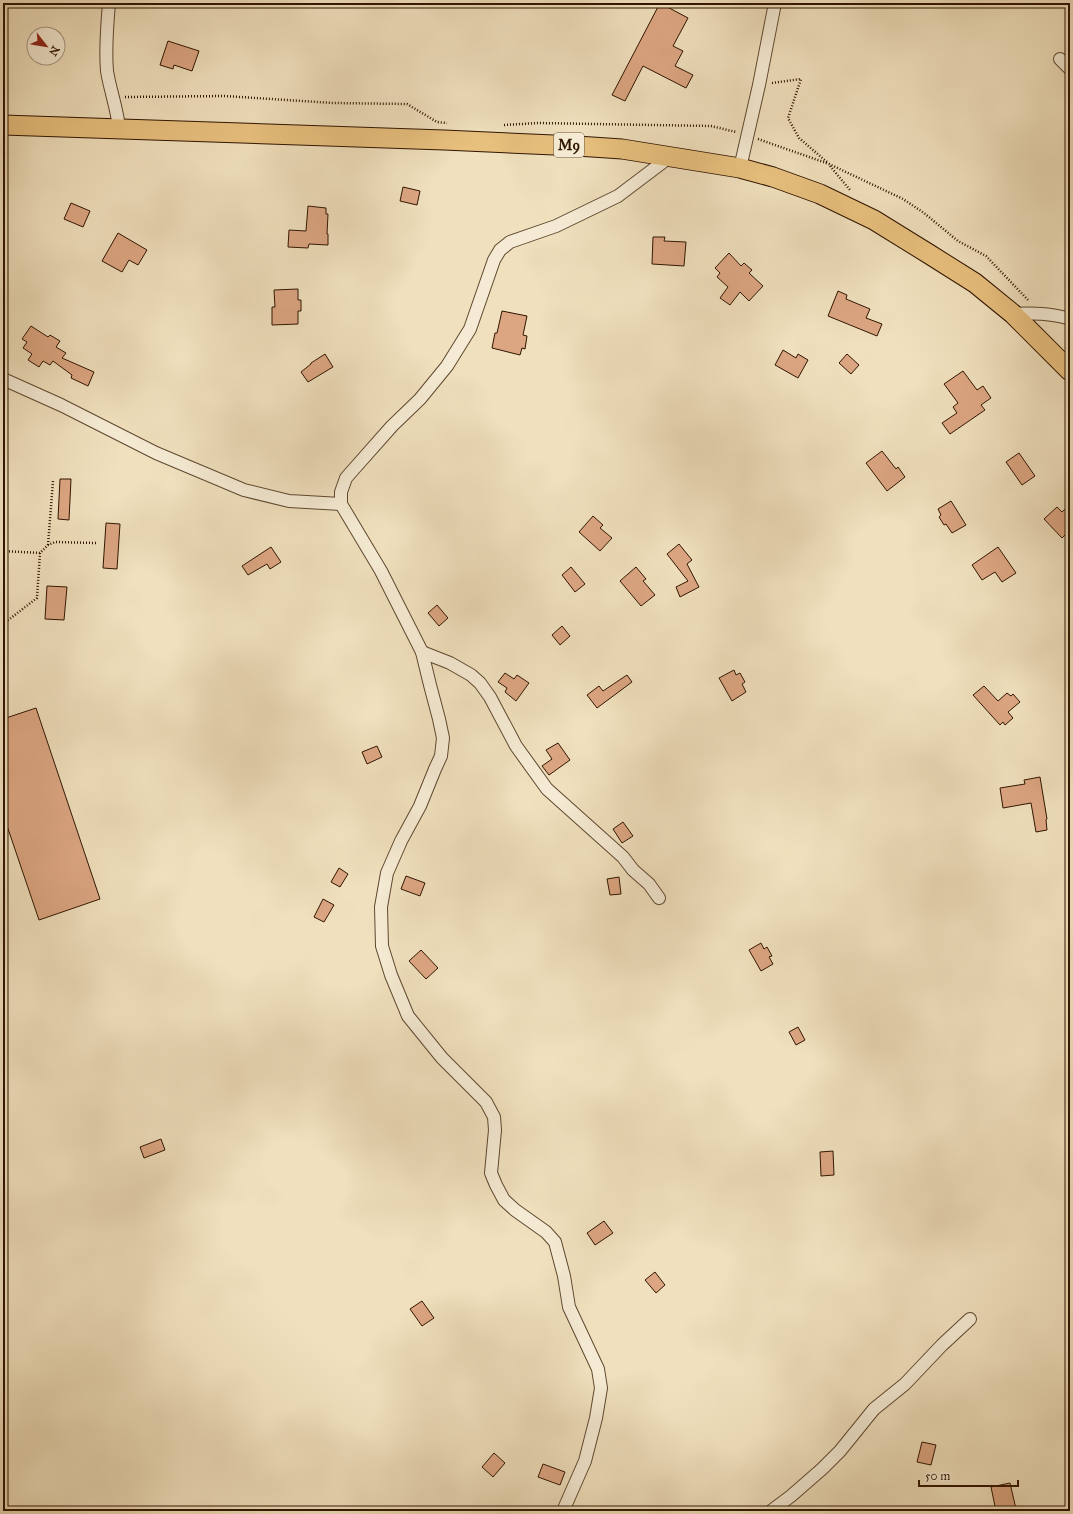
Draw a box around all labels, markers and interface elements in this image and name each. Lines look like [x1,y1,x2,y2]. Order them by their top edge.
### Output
north arrow [26,26,66,66]
text: N [46,44,62,59]
road number: M9 [554,133,584,157]
scale bar [919,1462,1018,1488]
text: 50 m [925,1469,950,1483]

